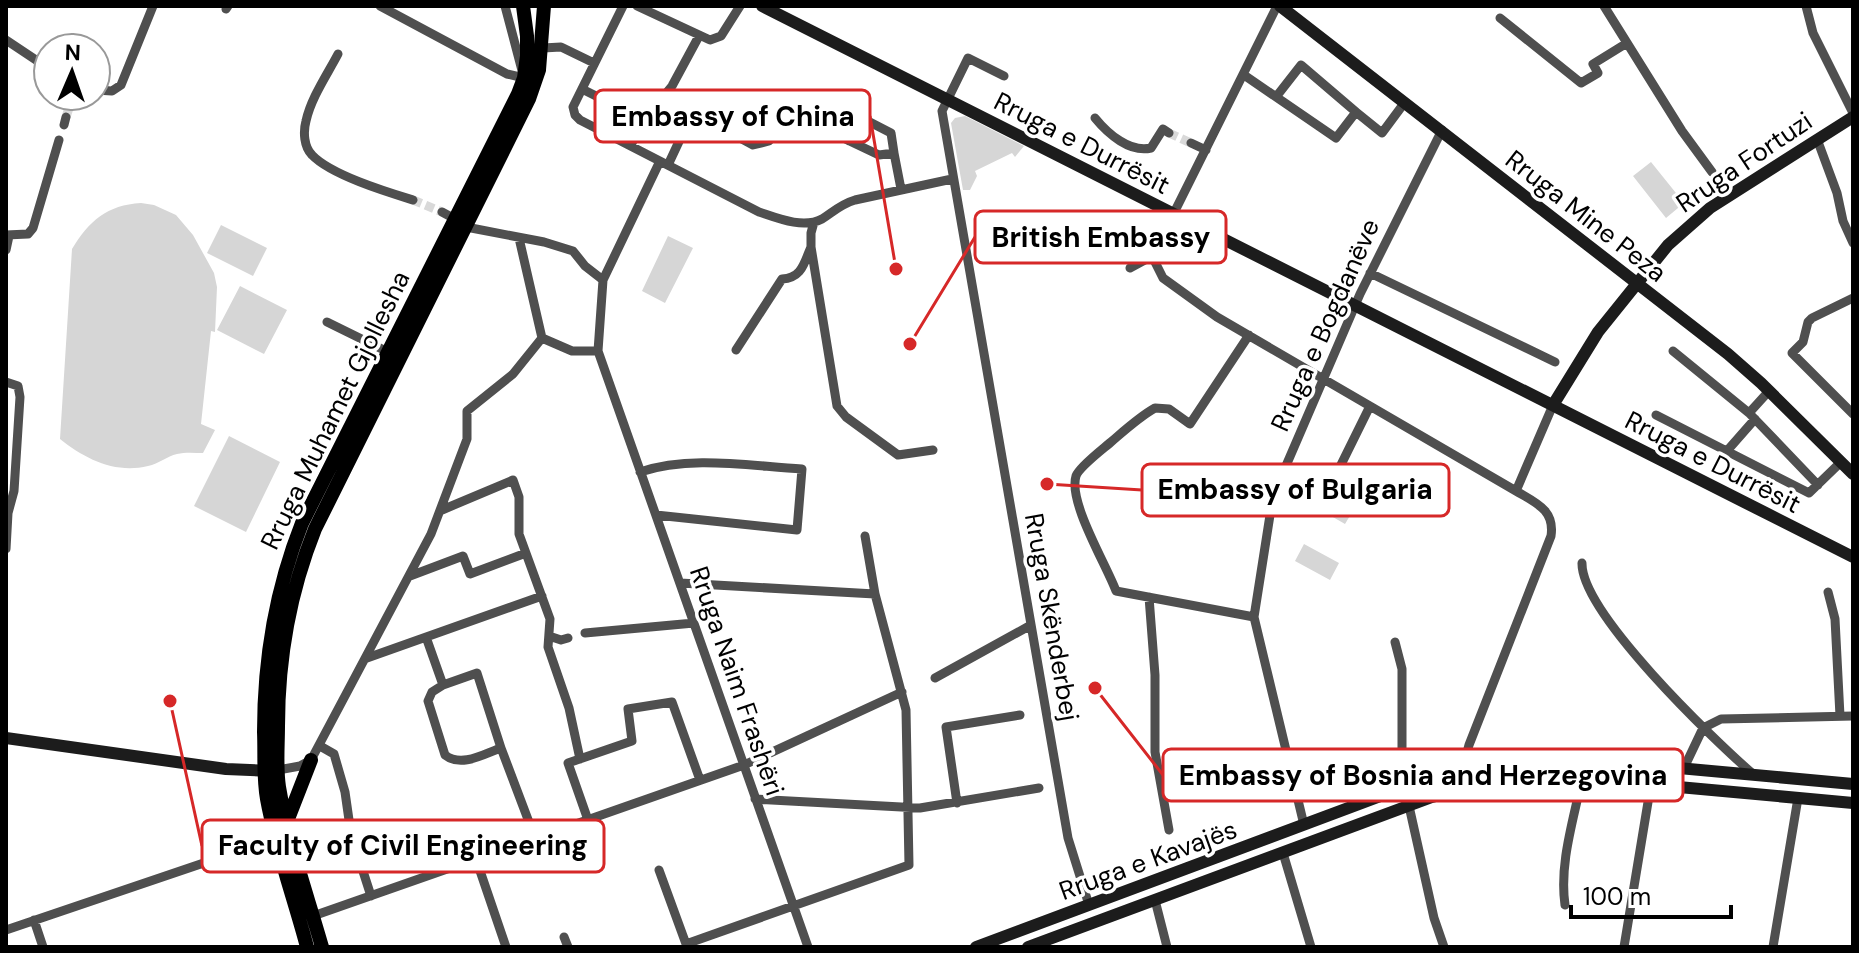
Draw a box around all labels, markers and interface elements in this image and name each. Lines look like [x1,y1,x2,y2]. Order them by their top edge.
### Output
north arrow [32,32,112,112]
text: N [64,38,81,67]
street label: Rruga e Durrësit [988,84,1176,202]
callout: Embassy of China [595,90,870,142]
text: Embassy of China [611,98,855,135]
street label: Rruga Fortuzi [1669,104,1819,220]
street label: Rruga Mine Peza [1499,142,1673,290]
callout: British Embassy [975,211,1226,263]
street label: Rruga e Bogdanëve [1263,213,1387,437]
text: British Embassy [992,219,1211,256]
street label: Rruga Muhamet Gjollesha [253,265,417,555]
street label: Rruga e Durrësit [1619,403,1807,521]
callout: Embassy of Bulgaria [1142,464,1449,516]
text: Embassy of Bulgaria [1157,471,1433,508]
street label: Rruga Skënderbej [1017,510,1087,724]
street label: Rruga Naim Frashëri [682,562,792,800]
callout: Embassy of Bosnia and Herzegovina [1163,749,1683,801]
text: Embassy of Bosnia and Herzegovina [1179,757,1667,794]
street label: Rruga e Kavajës [1054,812,1242,908]
callout: Faculty of Civil Engineering [202,820,604,872]
text: Faculty of Civil Engineering [218,827,588,864]
scale bar [1571,869,1731,919]
text: 100 m [1583,881,1651,912]

